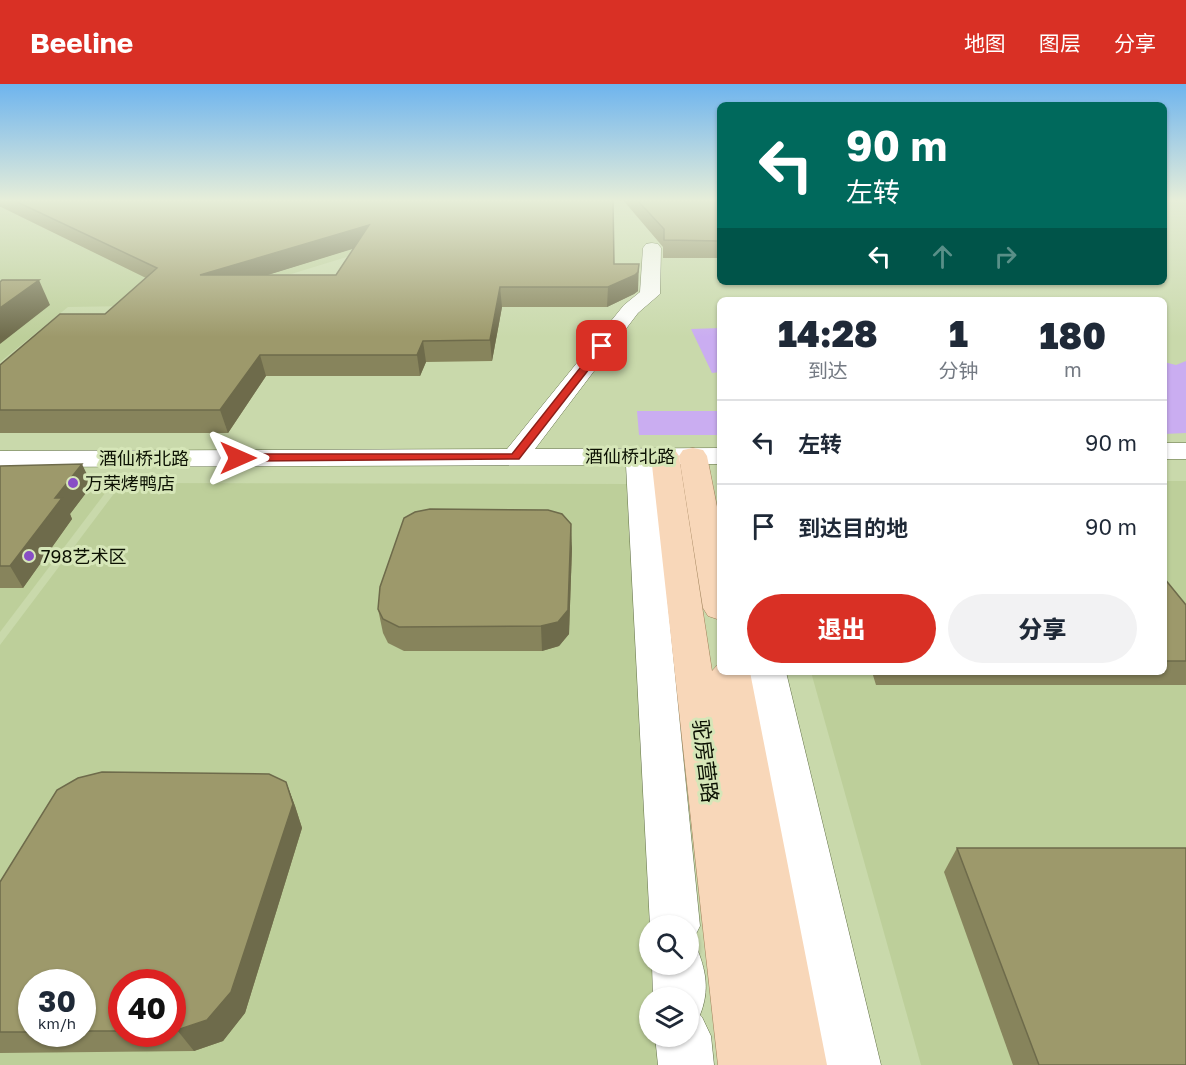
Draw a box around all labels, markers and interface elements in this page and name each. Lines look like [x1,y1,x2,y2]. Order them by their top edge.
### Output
text: Beeline [30,26,133,59]
text: 地图 [964,30,1006,56]
text: 图层 [1039,30,1081,56]
text: 分享 [1114,30,1156,56]
text: 90 m [846,120,947,170]
icon: left [747,126,825,204]
text: 左转 [846,176,900,208]
icon: left [863,240,896,273]
icon: ahead [926,240,959,273]
icon: right [989,240,1022,273]
text: 14:28 [778,312,878,355]
text: 1 [949,312,968,355]
text: 180 [1040,314,1106,357]
pin [576,320,627,371]
icon: arrive [585,329,618,362]
text: m [1064,357,1082,381]
text: 到达 [808,358,848,382]
text: 分钟 [939,358,979,382]
position arrow [206,426,270,490]
icon: left [747,426,780,459]
text: 90 m [1085,429,1137,456]
text: 左转 [798,430,842,457]
street label: 酒仙桥北路 [585,445,675,467]
street label: 酒仙桥北路 [99,447,189,469]
place label: 万荣烤鸭店 [85,472,175,494]
marker: 万荣烤鸭店 [66,476,80,490]
icon: arrive [747,510,780,543]
text: 90 m [1085,513,1137,540]
text: 到达目的地 [798,514,908,541]
place label: 798艺术区 [41,545,126,567]
marker: 798艺术区 [22,549,36,563]
button: 退出 [747,594,936,663]
button: 分享 [948,594,1137,663]
street label: 驼房营路 [688,718,724,804]
map controls [639,915,699,1047]
button: search [639,915,699,975]
speed limit sign: 40 [108,969,186,1047]
text: 30 [38,983,76,1019]
button: layers [639,987,699,1047]
text: km/h [38,1014,76,1032]

